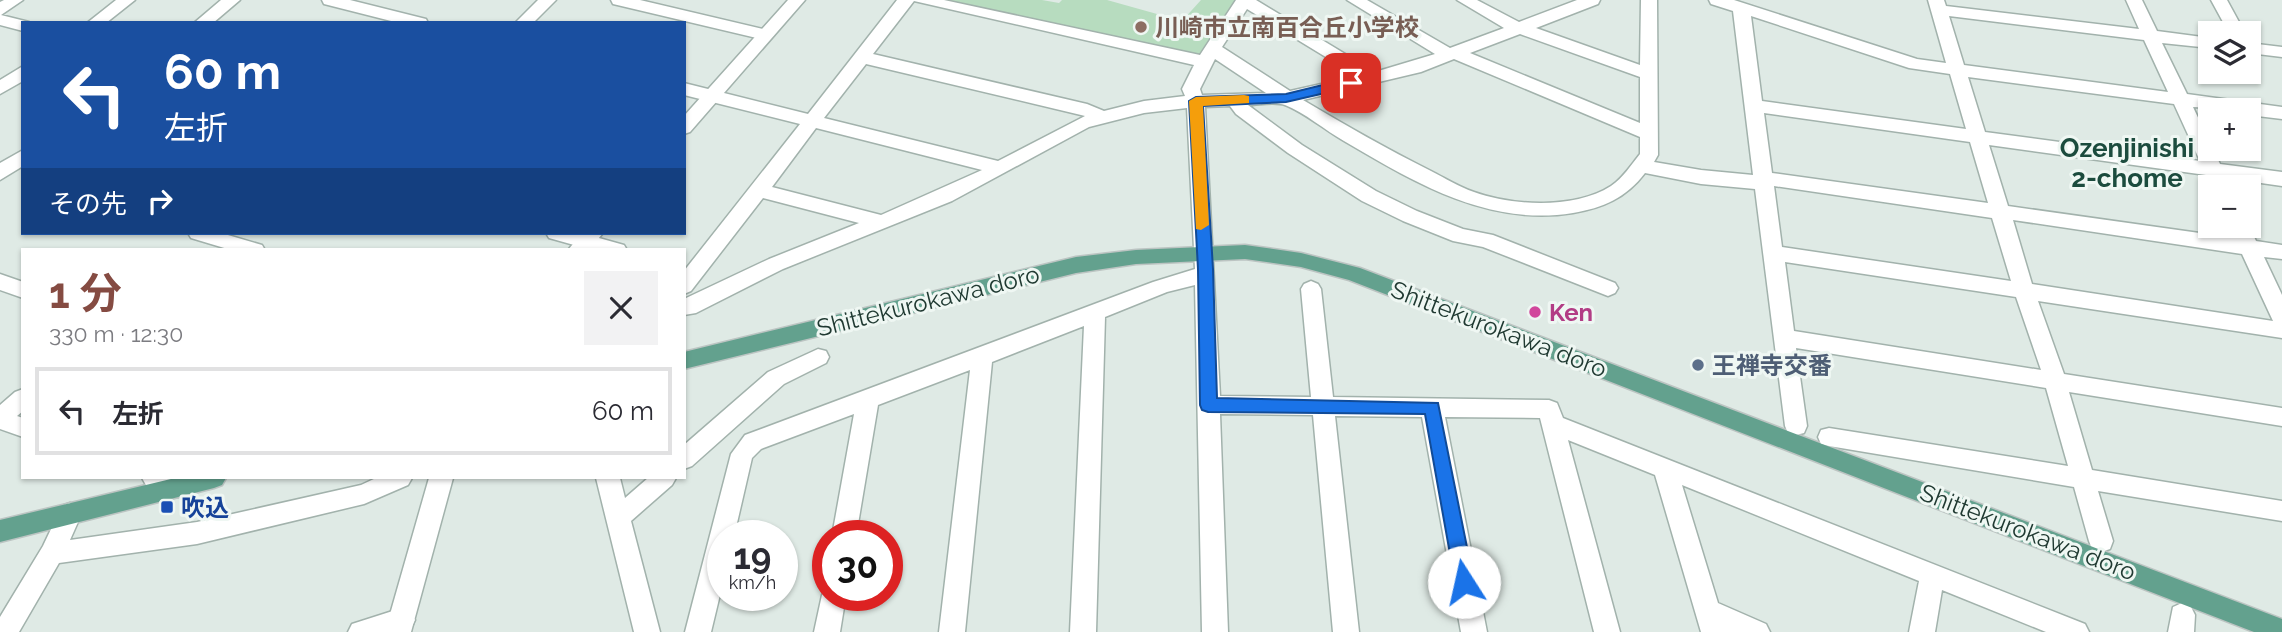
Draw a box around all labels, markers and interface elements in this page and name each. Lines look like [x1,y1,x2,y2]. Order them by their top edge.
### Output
place label: 川崎市立南百合丘小学校 [1155,13,1419,42]
marker: 川崎市立南百合丘小学校 [1133,19,1149,35]
map controls [2198,21,2261,238]
button: layers [2198,21,2261,84]
text: 60 m [164,43,281,100]
icon: left [49,49,140,140]
pin [1321,53,1381,113]
icon: arrive [1332,64,1370,102]
button: + [2198,98,2261,161]
text: 左折 [164,109,228,146]
district label: Ozenjinishi 2-chome [2060,133,2194,193]
button: − [2198,175,2261,238]
icon: right [141,182,179,220]
text: その先 [49,189,127,219]
street label: Shittekurokawa doro [814,259,1042,343]
text: 1 分 [49,269,122,318]
button: close [584,271,658,345]
street label: Shittekurokawa doro [1387,275,1611,383]
place label: Ken [1549,298,1593,327]
marker: Ken [1527,304,1543,320]
text: 330 m · 12:30 [49,320,183,347]
place label: 王禅寺交番 [1712,351,1832,380]
marker: 王禅寺交番 [1690,357,1706,373]
icon: left [53,392,91,430]
text: 60 m [592,396,654,426]
text: 左折 [112,399,164,429]
street label: Shittekurokawa doro [1916,478,2140,586]
place label: 吹込 [181,493,229,522]
marker: 吹込 [159,499,175,515]
speed limit sign: 30 [812,520,903,611]
text: 19 [734,536,771,577]
position arrow [1427,545,1501,619]
text: km/h [729,572,776,593]

